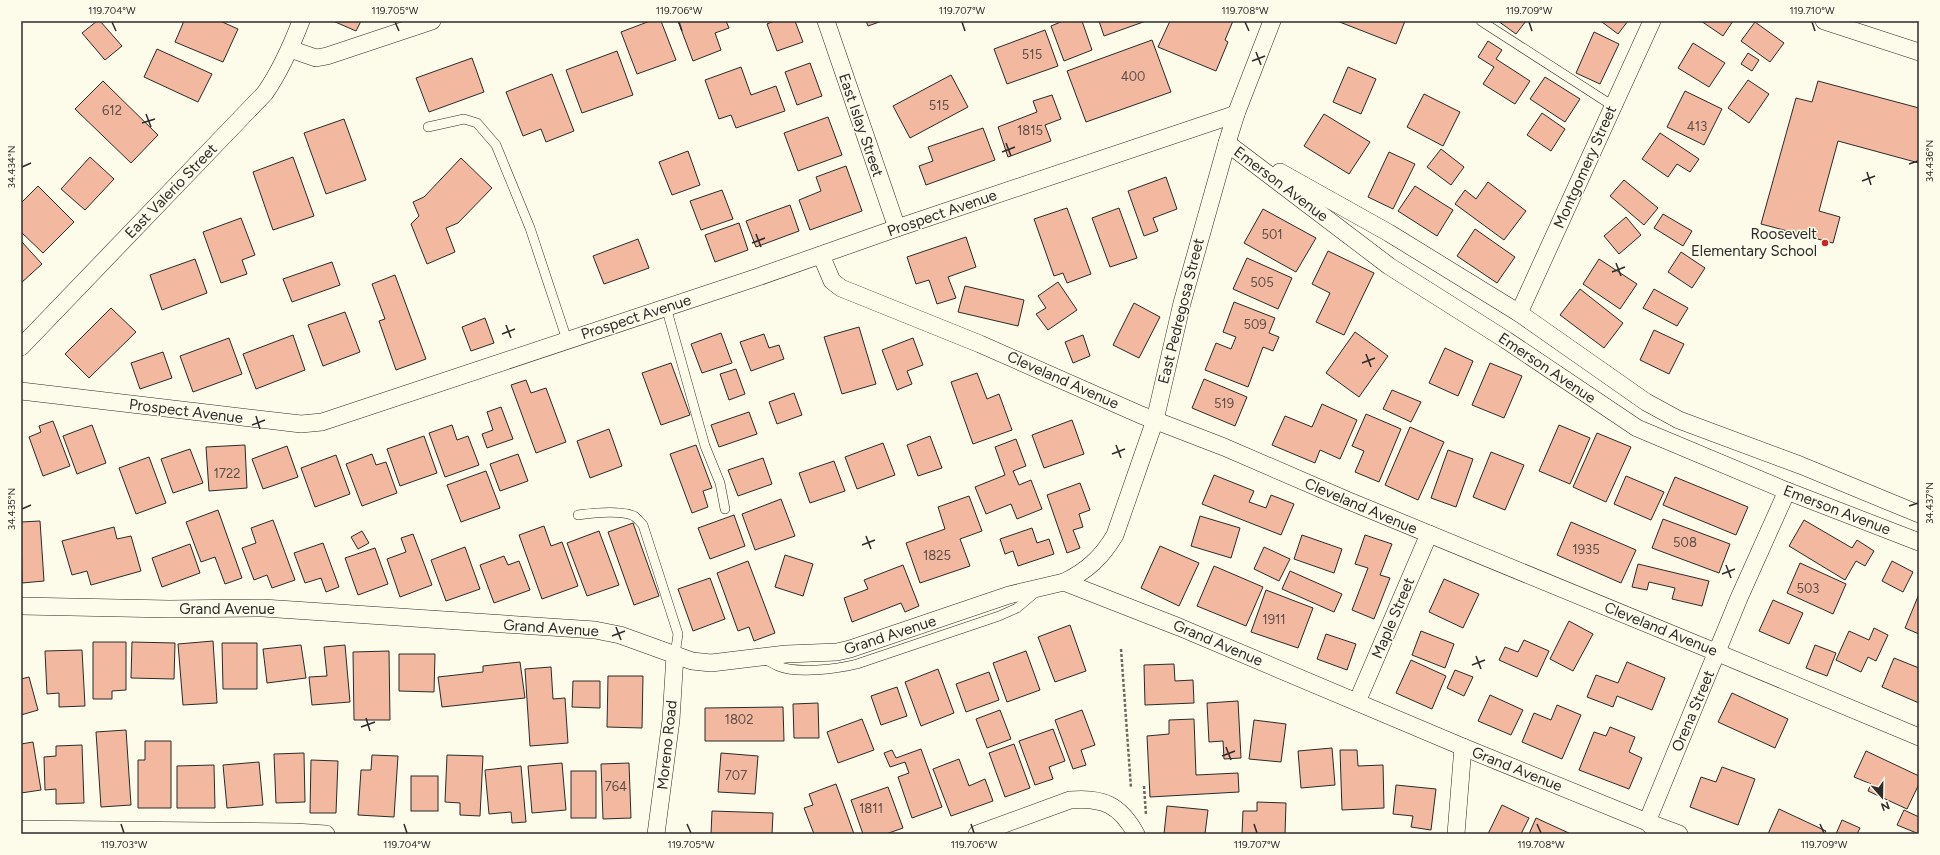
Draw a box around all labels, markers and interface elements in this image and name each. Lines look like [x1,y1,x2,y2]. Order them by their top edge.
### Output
text: 119.704°W [88,4,136,17]
text: 119.705°W [372,4,419,17]
text: 119.706°W [656,4,703,17]
text: 119.707°W [939,4,986,17]
text: 119.708°W [1221,4,1269,17]
text: 119.709°W [1506,4,1553,17]
text: 119.710°W [1789,4,1835,17]
house number: 515 [1022,47,1042,62]
house number: 400 [1121,69,1145,84]
street label: East Islay Street [835,71,887,179]
house number: 515 [929,98,949,113]
house number: 612 [102,103,122,118]
street label: Montgomery Street [1550,103,1620,231]
house number: 413 [1687,119,1707,134]
house number: 1815 [1017,123,1043,138]
street label: East Valerio Street [121,140,221,242]
text: 34.436°N [1923,140,1936,182]
street label: Emerson Avenue [1230,143,1332,225]
text: 34.434°N [5,145,18,189]
street label: Prospect Avenue [885,186,999,240]
place label: Roosevelt Elementary School [1691,225,1817,260]
house number: 501 [1261,227,1283,242]
street label: East Pedregosa Street [1154,236,1208,386]
marker: Roosevelt Elementary School [1820,238,1830,248]
house number: 505 [1250,275,1274,290]
street label: Prospect Avenue [579,291,693,343]
house number: 509 [1243,317,1267,332]
street label: Emerson Avenue [1495,329,1599,407]
street label: Cleveland Avenue [1004,347,1122,413]
street label: Prospect Avenue [128,395,244,427]
house number: 519 [1214,396,1234,411]
house number: 1722 [214,466,240,481]
street label: Cleveland Avenue [1302,474,1420,538]
street label: Emerson Avenue [1781,481,1893,539]
text: 34.437°N [1923,482,1936,524]
text: 34.435°N [5,488,18,530]
house number: 508 [1673,535,1697,550]
house number: 1935 [1572,542,1600,557]
house number: 1825 [923,548,951,563]
street label: Maple Street [1368,574,1418,661]
house number: 503 [1797,581,1819,596]
street label: Cleveland Avenue [1602,598,1720,660]
street label: Grand Avenue [179,600,275,618]
street label: Grand Avenue [842,612,938,658]
house number: 1911 [1262,612,1286,627]
street label: Grand Avenue [503,616,599,640]
street label: Grand Avenue [1170,616,1266,670]
street label: Orena Street [1668,667,1718,754]
street label: Moreno Road [653,699,681,791]
house number: 1802 [725,712,753,727]
street label: Grand Avenue [1469,743,1565,795]
house number: 707 [725,768,747,783]
north arrow [1862,777,1902,817]
house number: 764 [605,779,627,794]
text: N [1879,798,1891,813]
house number: 1811 [859,801,883,816]
text: 119.703°W [101,838,148,851]
text: 119.704°W [383,838,431,851]
text: 119.705°W [668,838,715,851]
text: 119.706°W [951,838,998,851]
text: 119.707°W [1234,838,1281,851]
text: 119.708°W [1517,838,1565,851]
text: 119.709°W [1801,838,1848,851]

